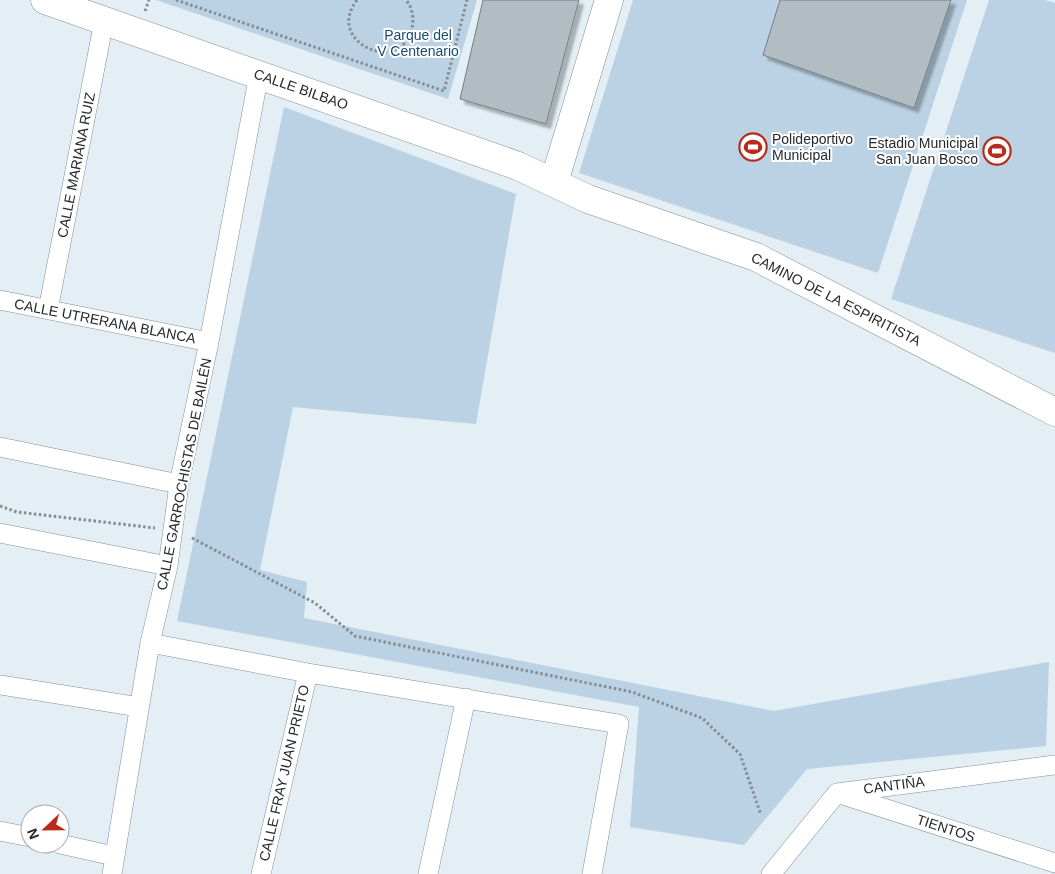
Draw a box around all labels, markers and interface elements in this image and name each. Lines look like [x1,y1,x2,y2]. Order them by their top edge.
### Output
park label: Parque del V Centenario [377,27,459,59]
street label: CALLE BILBAO [252,65,350,113]
street label: CALLE MARIANA RUIZ [54,90,98,239]
place label: Polideportivo Municipal [772,131,853,163]
sports icon: Polideportivo Municipal [738,132,768,162]
place label: Estadio Municipal San Juan Bosco [868,135,978,167]
sports icon: Estadio Municipal San Juan Bosco [982,136,1012,166]
street label: CAMINO DE LA ESPIRITISTA [749,249,924,349]
street label: CALLE UTRERANA BLANCA [13,296,198,347]
street label: CALLE GARROCHISTAS DE BAILÉN [154,357,214,591]
street label: CALLE FRAY JUAN PRIETO [256,683,312,863]
street label: CANTIÑA [863,773,926,797]
north arrow [20,804,70,854]
street label: TIENTOS [915,811,977,845]
text: N [24,826,42,842]

